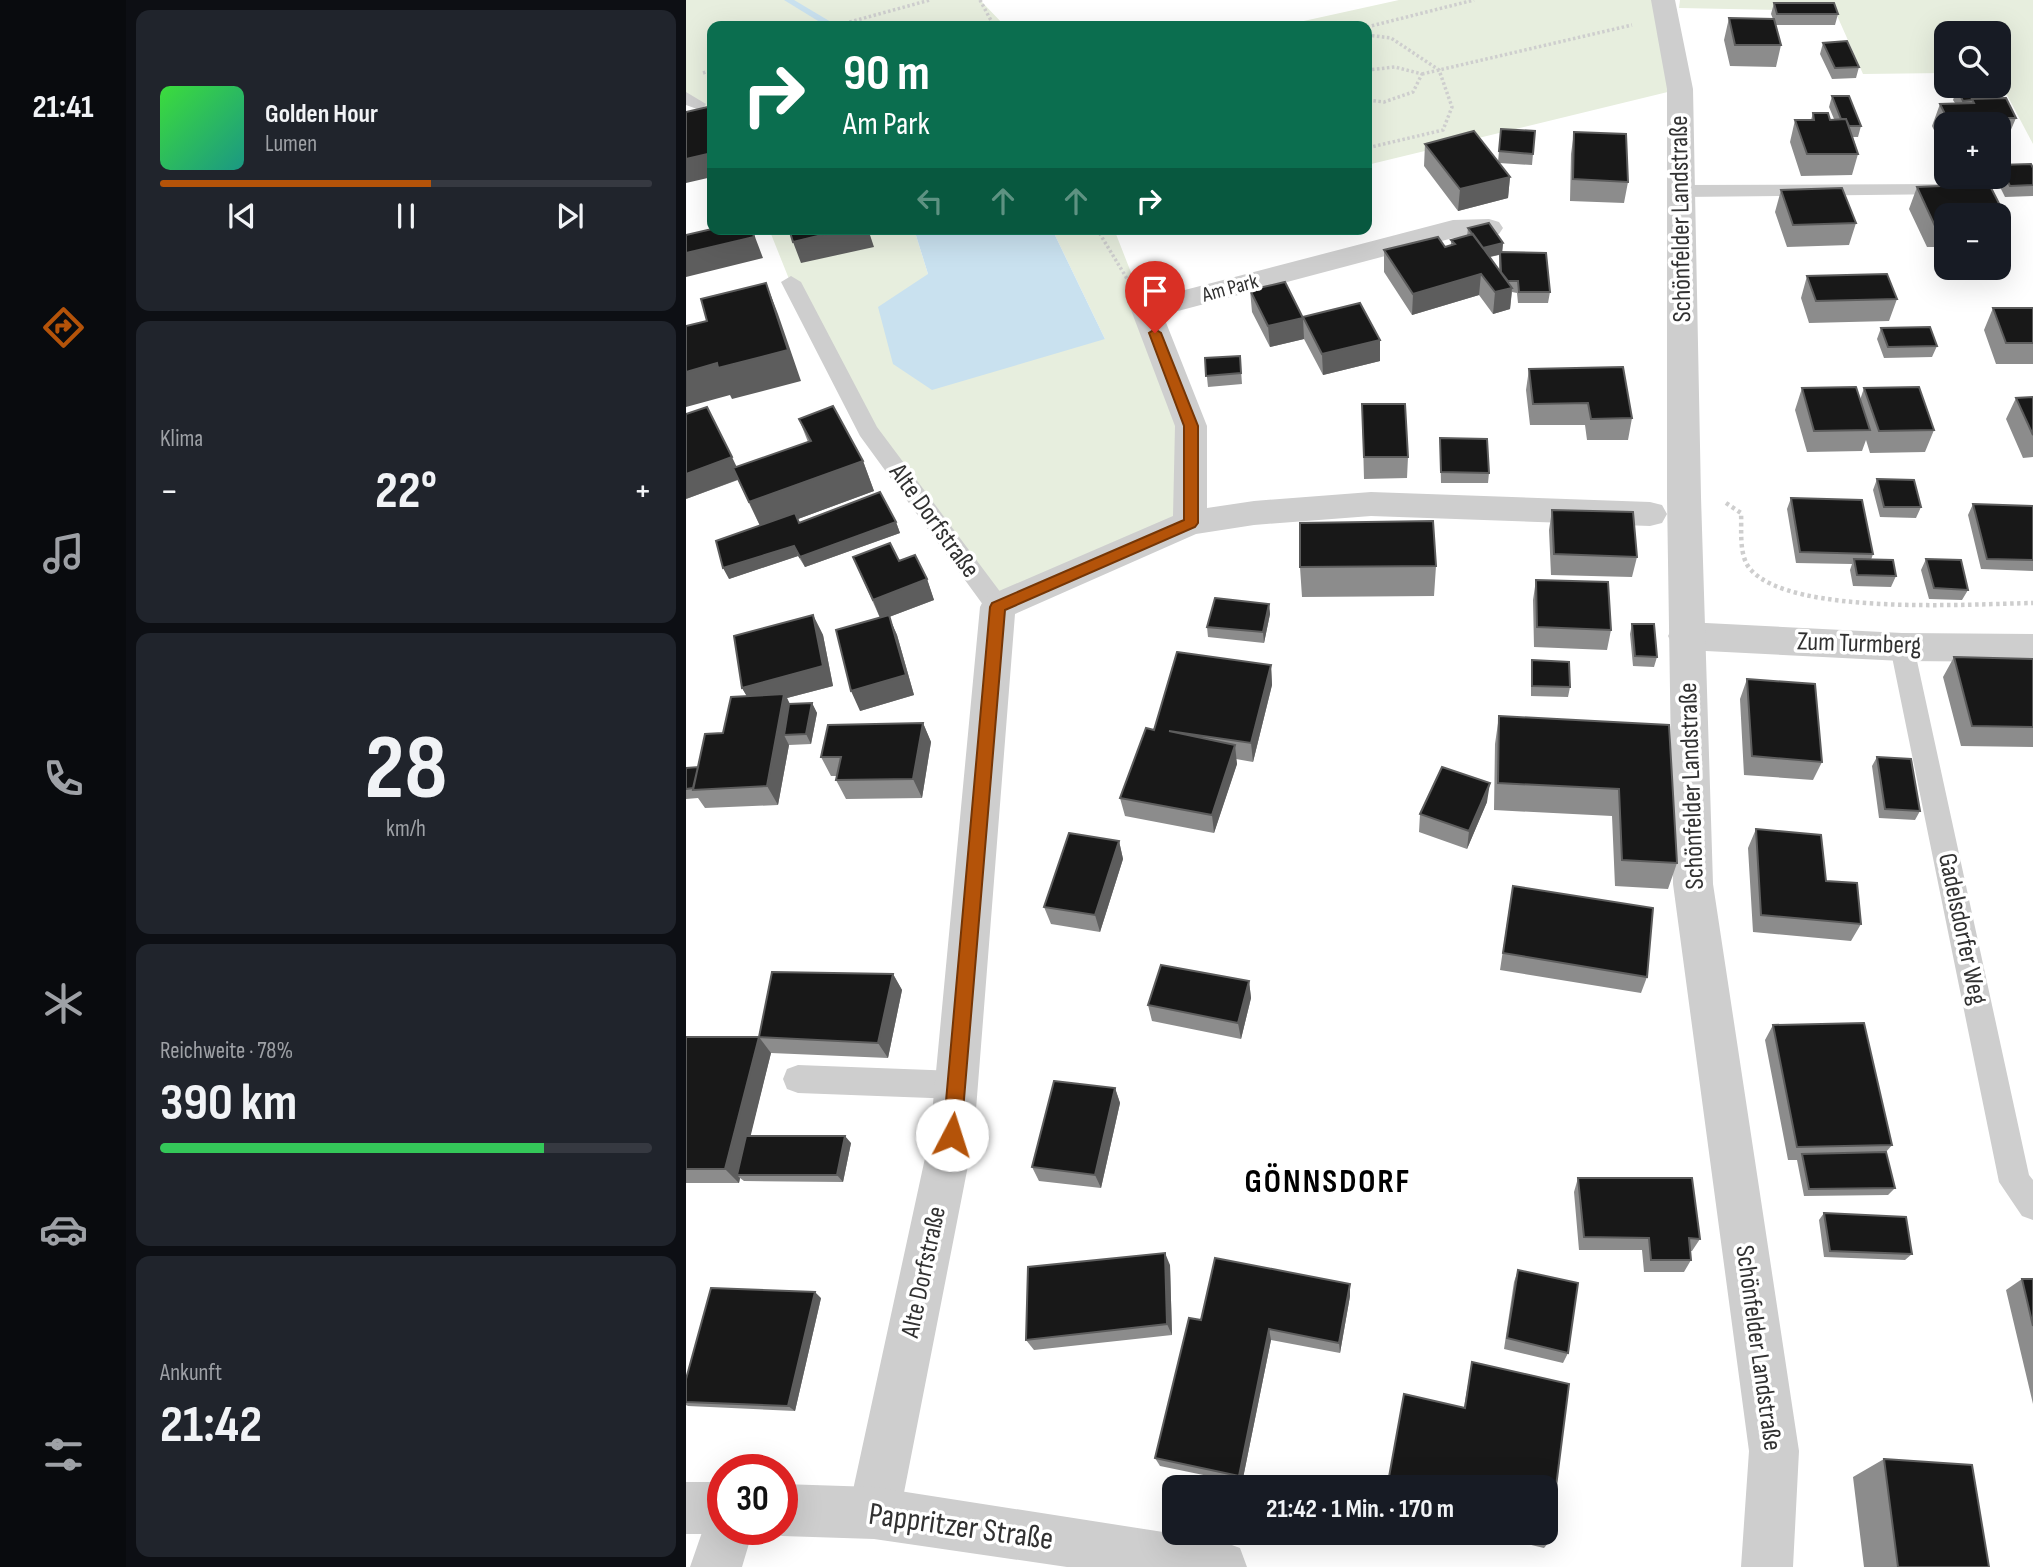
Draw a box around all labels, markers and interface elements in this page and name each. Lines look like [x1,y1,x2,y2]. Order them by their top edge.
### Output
map controls [1934,21,2011,280]
button: search [1934,21,2011,98]
text: 90 m [843,45,930,104]
icon: right [728,49,819,140]
text: 21:41 [32,88,94,127]
text: Golden Hour [265,99,378,130]
text: Am Park [843,105,930,144]
button: + [1934,112,2011,189]
street label: Schönfelder Landstraße [1664,115,1698,323]
text: Lumen [265,130,317,158]
icon: left [911,182,949,220]
icon: ahead [984,182,1022,220]
icon: ahead [1057,182,1095,220]
icon: right [1130,182,1168,220]
icon: previous [223,197,261,235]
icon: pause [387,197,425,235]
icon: next [551,197,589,235]
button: − [1934,203,2011,280]
pin [1125,261,1185,333]
street label: Am Park [1198,269,1261,308]
icon: arrive [1136,272,1174,310]
icon: directions [39,303,88,352]
text: Klima [160,425,203,453]
street label: Alte Dorfstraße [882,457,986,584]
text: 22° [375,460,437,523]
text: − [160,469,179,514]
text: + [633,469,652,514]
icon: music [39,529,88,578]
street label: Zum Turmberg [1796,626,1922,662]
street label: Schönfelder Landstraße [1673,682,1711,890]
text: 28 [365,715,447,824]
icon: phone [39,754,88,803]
text: km/h [386,815,426,843]
street label: Gadelsdorfer Weg [1931,850,1993,1008]
icon: climate [39,979,88,1028]
text: Reichweite · 78% [160,1037,293,1065]
text: 390 km [160,1072,297,1135]
position arrow [915,1098,989,1172]
district label: GÖNNSDORF [1245,1162,1411,1202]
street label: Alte Dorfstraße [895,1204,953,1341]
icon: car [39,1205,88,1254]
street label: Schönfelder Landstraße [1728,1243,1788,1453]
text: Ankunft [160,1359,222,1387]
text: 21:42 [160,1394,262,1457]
icon: filters [39,1430,88,1479]
speed limit sign: 30 [707,1454,798,1545]
text: 21:42 · 1 Min. · 170 m [1266,1494,1454,1525]
street label: Pappritzer Straße [866,1495,1056,1559]

